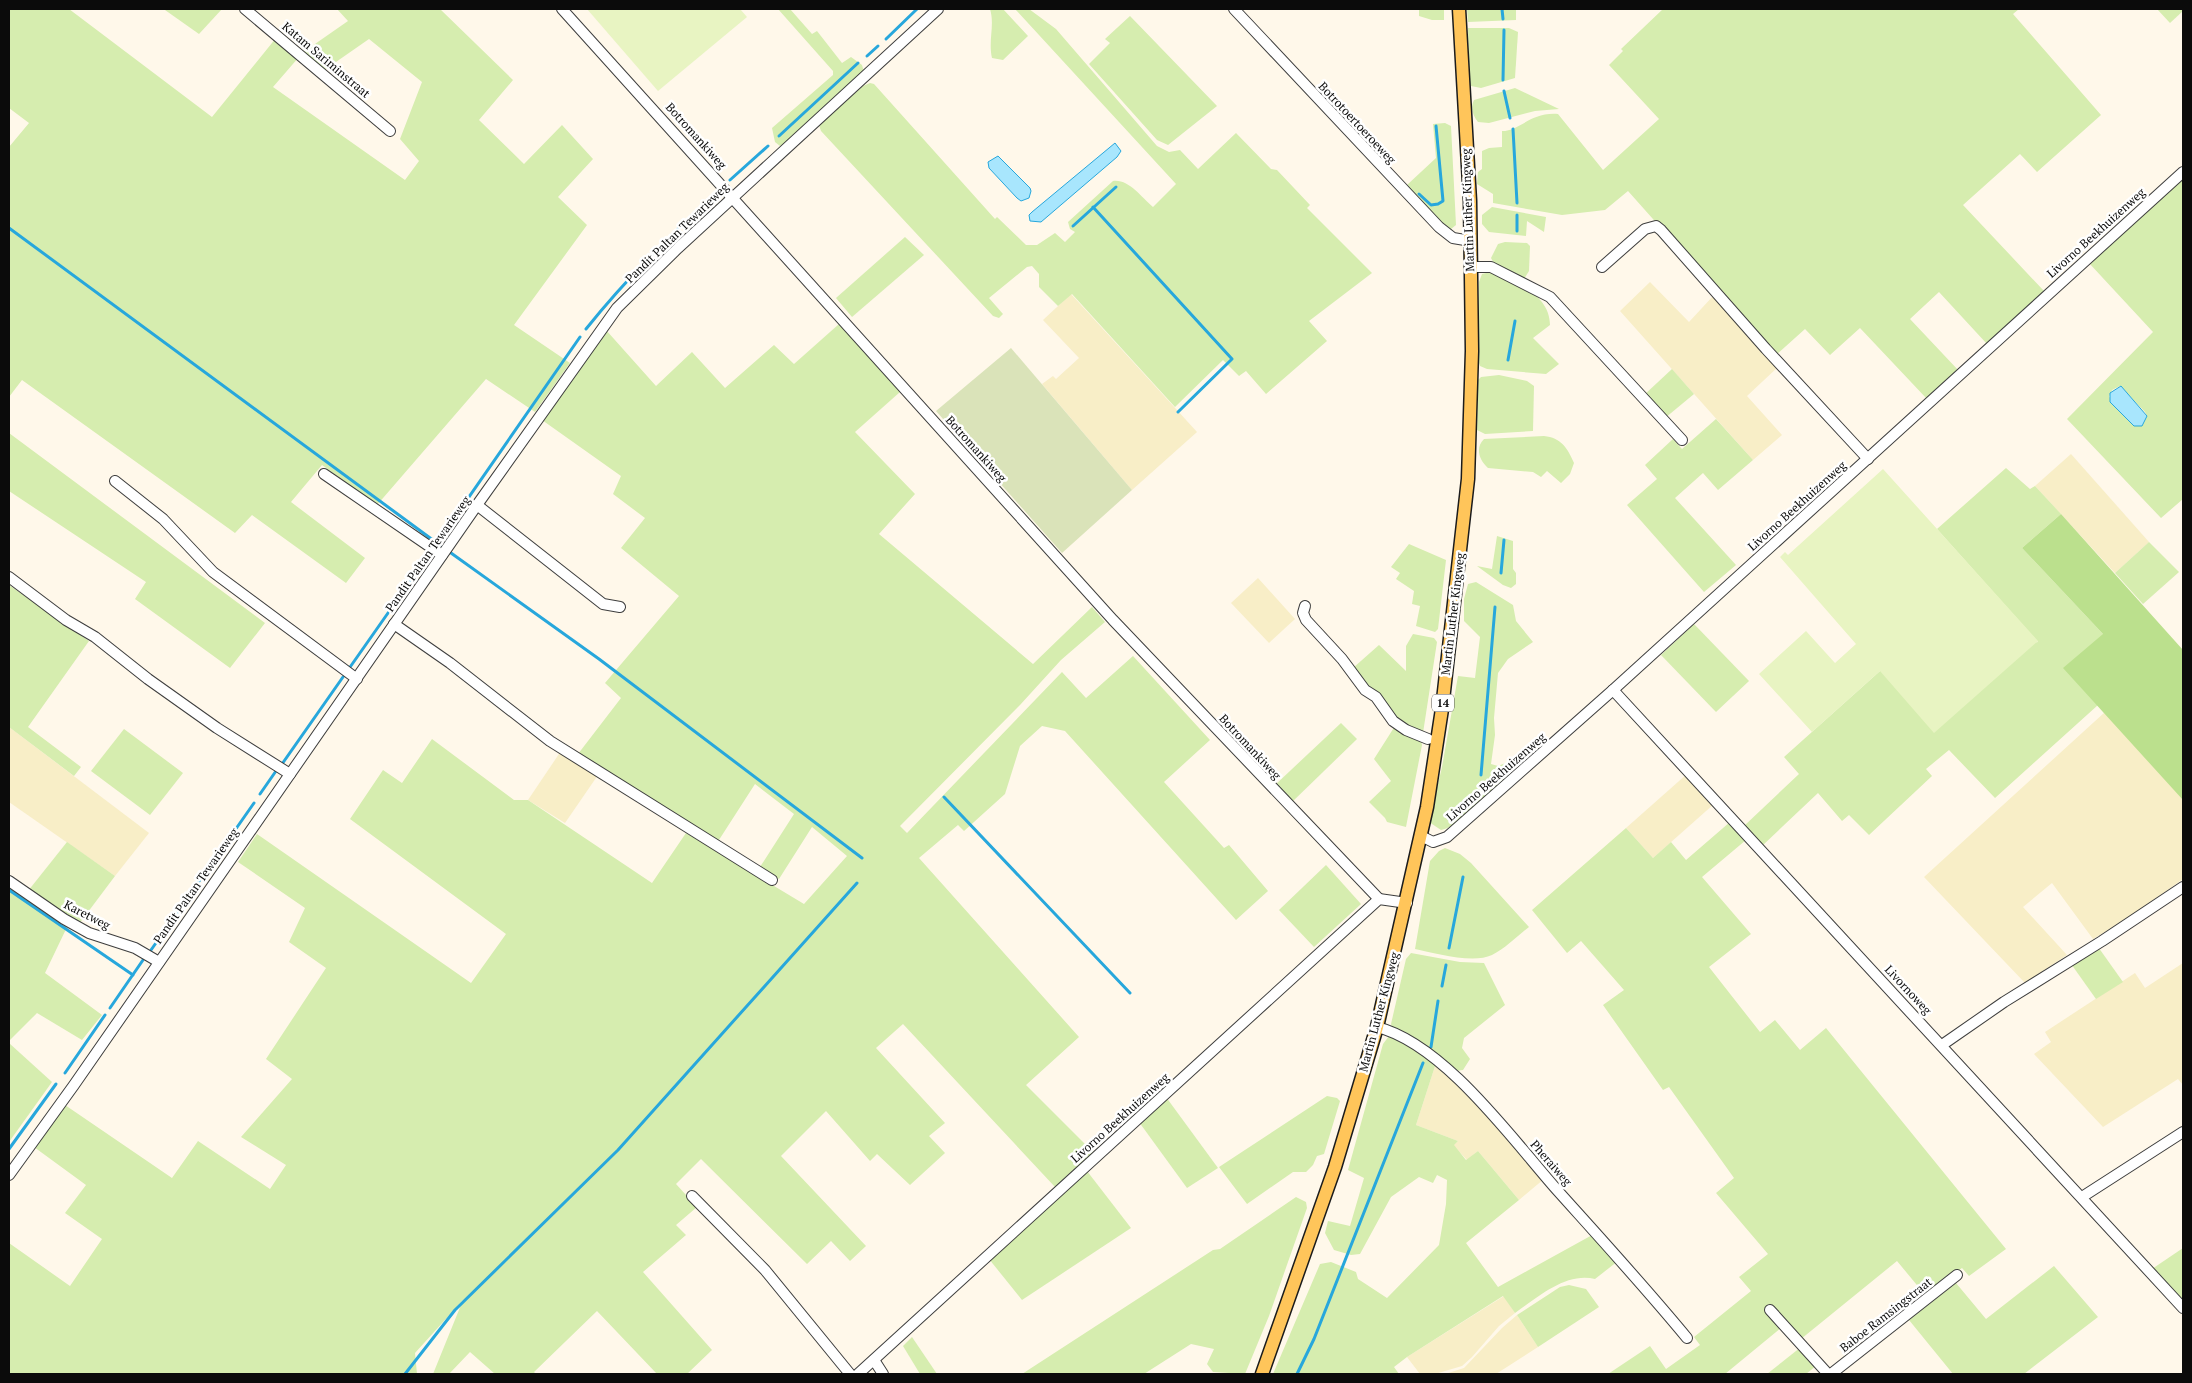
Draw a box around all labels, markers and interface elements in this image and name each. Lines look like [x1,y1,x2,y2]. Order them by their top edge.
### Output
street label: Katam Sariminstraat [279,18,374,101]
street label: Botrotoertoeroeweg [1316,79,1400,167]
street label: Botromankiweg [663,99,730,172]
street label: Martin Luther Kingweg [1458,147,1477,272]
street label: Pandit Paltan Tewarieweg [622,179,732,286]
street label: Livorno Beekhuizenweg [2043,184,2148,281]
street label: Botromankiweg [943,412,1010,485]
street label: Livorno Beekhuizenweg [1744,457,1849,554]
street label: Pandit Paltan Tewarieweg [382,492,474,615]
street label: Martin Luther Kingweg [1438,551,1468,676]
road number: 14 [1432,694,1454,711]
street label: Botromankiweg [1216,711,1285,783]
street label: Livorno Beekhuizenweg [1443,729,1549,824]
street label: Pandit Paltan Tewarieweg [150,824,242,947]
street label: Karetweg [62,897,113,933]
street label: Martin Luther Kingweg [1355,950,1402,1073]
street label: Livornoweg [1882,962,1935,1018]
street label: Livorno Beekhuizenweg [1067,1069,1172,1166]
street label: Pheraiweg [1528,1137,1576,1189]
street label: Baboe Ramsingstraat [1837,1274,1935,1355]

